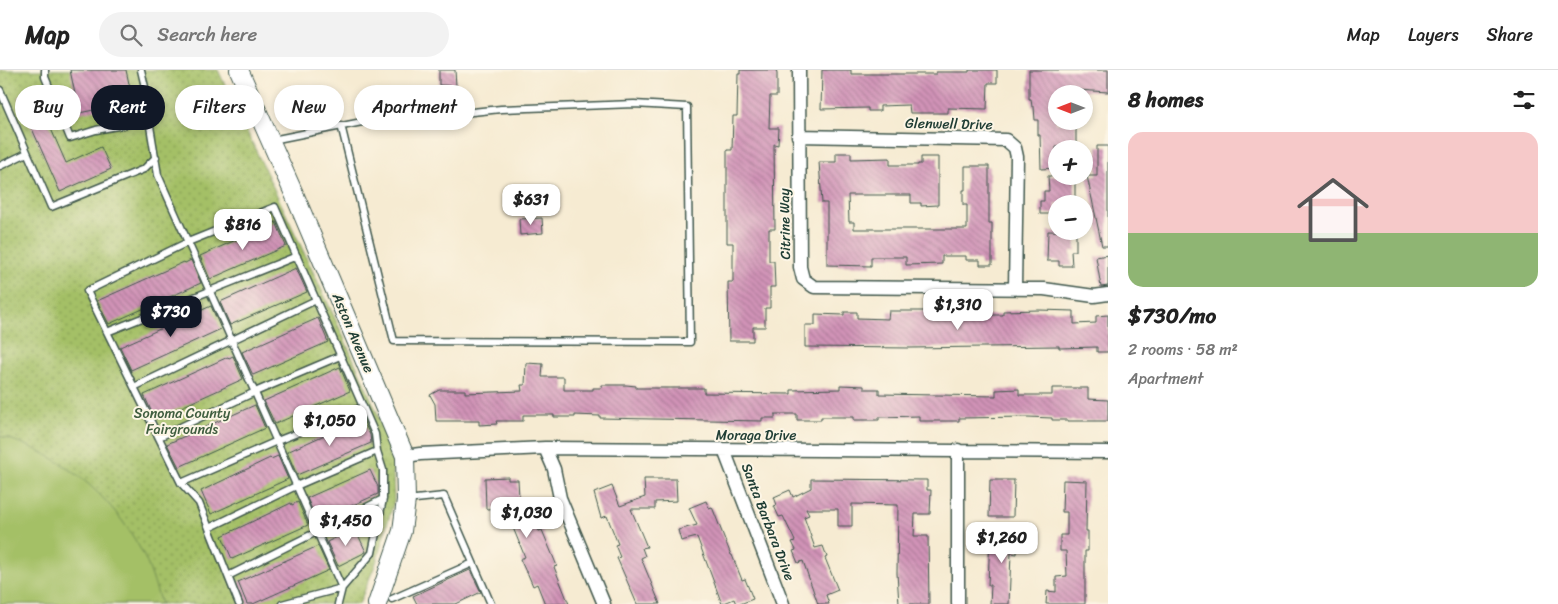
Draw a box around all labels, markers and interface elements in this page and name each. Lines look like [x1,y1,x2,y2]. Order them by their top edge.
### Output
search box [99,12,449,57]
text: Map [25,14,69,56]
text: Search here [157,18,257,51]
text: Map [1347,19,1380,51]
text: Layers [1408,19,1459,51]
text: Share [1487,19,1533,51]
icon: search [117,21,145,49]
text: 8 homes [1128,81,1203,119]
chip: Buy [15,85,81,130]
chip: Rent [91,85,165,130]
chip: Filters [175,85,264,130]
chip: New [274,85,344,130]
chip: Apartment [354,85,475,130]
north arrow [1048,85,1092,130]
map controls [1048,85,1093,240]
icon: filters [1510,86,1538,114]
street label: Glenwell Drive [905,111,993,137]
button: + [1048,140,1093,185]
icon: home [1288,165,1378,255]
pin: $631 [501,184,561,226]
text: $631 [513,185,549,214]
street label: Citrine Way [772,187,798,260]
button: − [1048,195,1093,240]
pin: $816 [213,208,273,251]
text: $816 [225,210,261,239]
street label: Aston Avenue [324,288,381,377]
pin: $1,310 [917,288,999,331]
text: $1,310 [934,290,982,319]
pin: $730 [141,296,201,338]
text: $730 [152,297,190,326]
text: $730/mo [1128,297,1216,335]
text: 2 rooms · 58 m² [1128,335,1238,364]
text: Apartment [1128,364,1204,393]
park label: Sonoma County Fairgrounds [134,401,231,442]
pin: $1,050 [289,404,371,447]
text: $1,050 [304,406,356,435]
street label: Moraga Drive [716,423,796,448]
street label: Santa Barbara Drive [734,459,802,585]
pin: $1,030 [486,496,568,539]
text: $1,030 [502,498,552,527]
pin: $1,450 [305,504,387,547]
text: $1,450 [320,506,372,535]
pin: $1,260 [961,522,1043,564]
text: $1,260 [977,523,1027,552]

